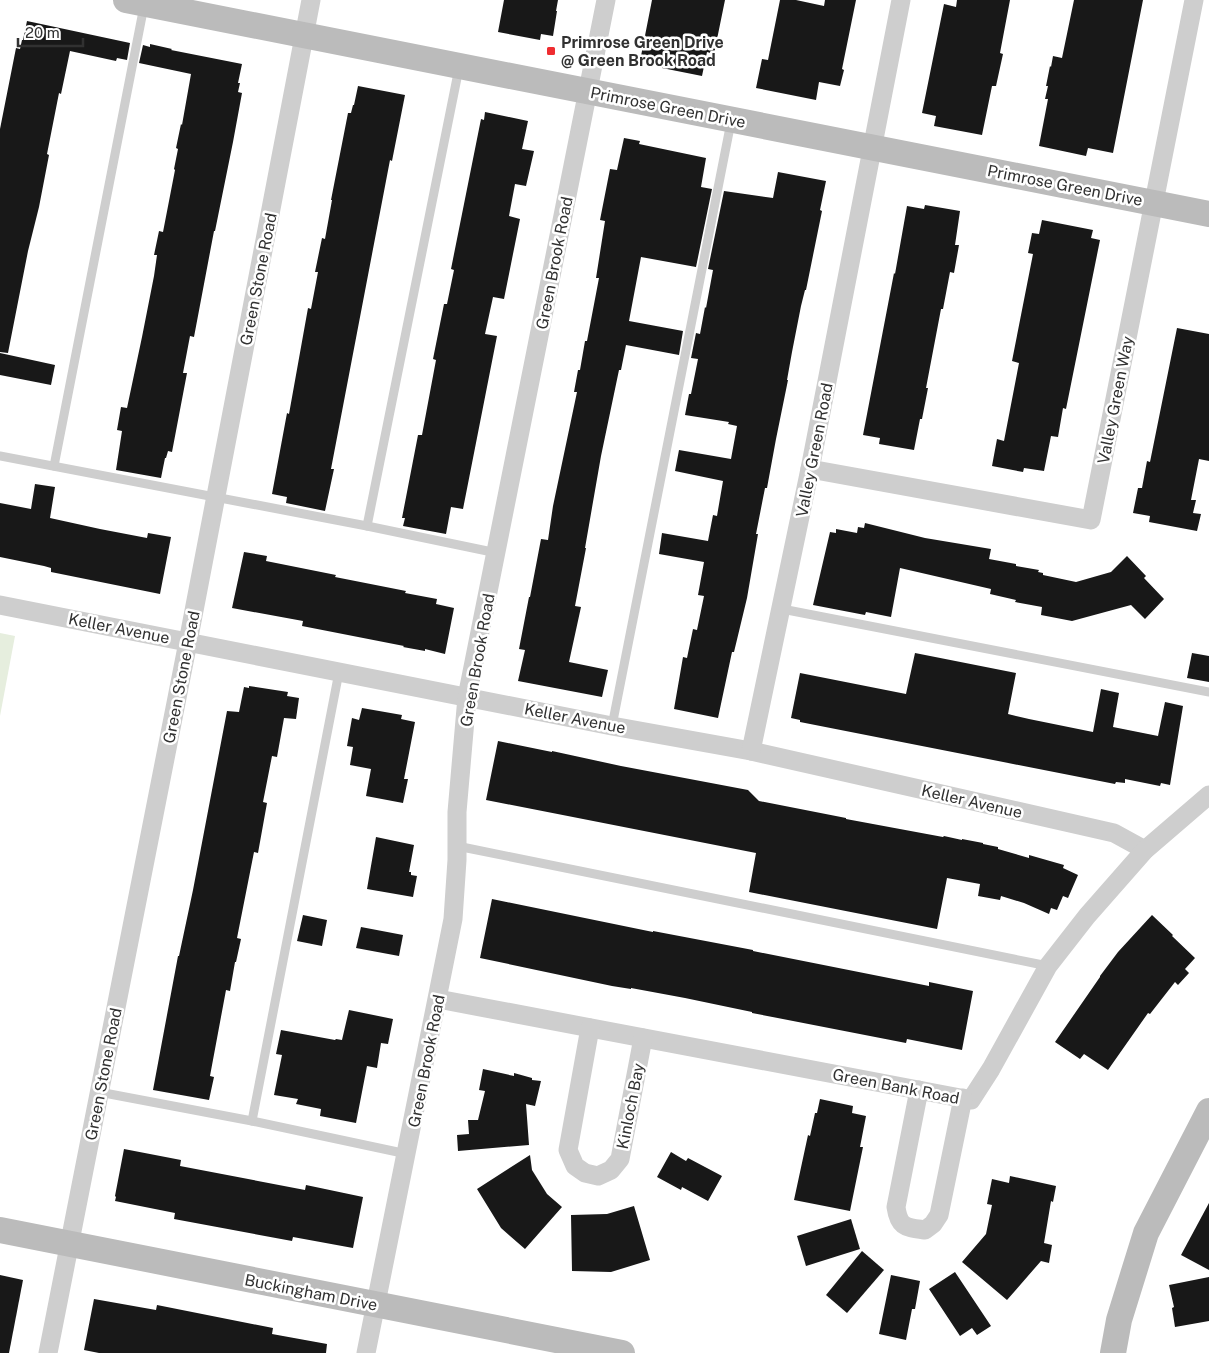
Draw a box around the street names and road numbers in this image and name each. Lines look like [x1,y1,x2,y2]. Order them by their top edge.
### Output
street label: Primrose Green Drive [589,83,747,132]
street label: Primrose Green Drive [986,161,1144,210]
street label: Green Brook Road [532,195,577,331]
street label: Green Stone Road [236,211,281,347]
street label: Valley Green Way [1094,334,1137,466]
street label: Valley Green Road [792,381,837,519]
street label: Green Brook Road [456,592,499,728]
street label: Keller Avenue [67,609,171,648]
street label: Green Stone Road [159,609,204,745]
street label: Keller Avenue [523,699,627,738]
street label: Keller Avenue [920,781,1024,822]
street label: Green Brook Road [404,993,449,1129]
street label: Green Stone Road [81,1006,126,1142]
street label: Kinloch Bay [613,1061,648,1151]
street label: Green Bank Road [831,1065,961,1108]
street label: Buckingham Drive [243,1270,379,1315]

